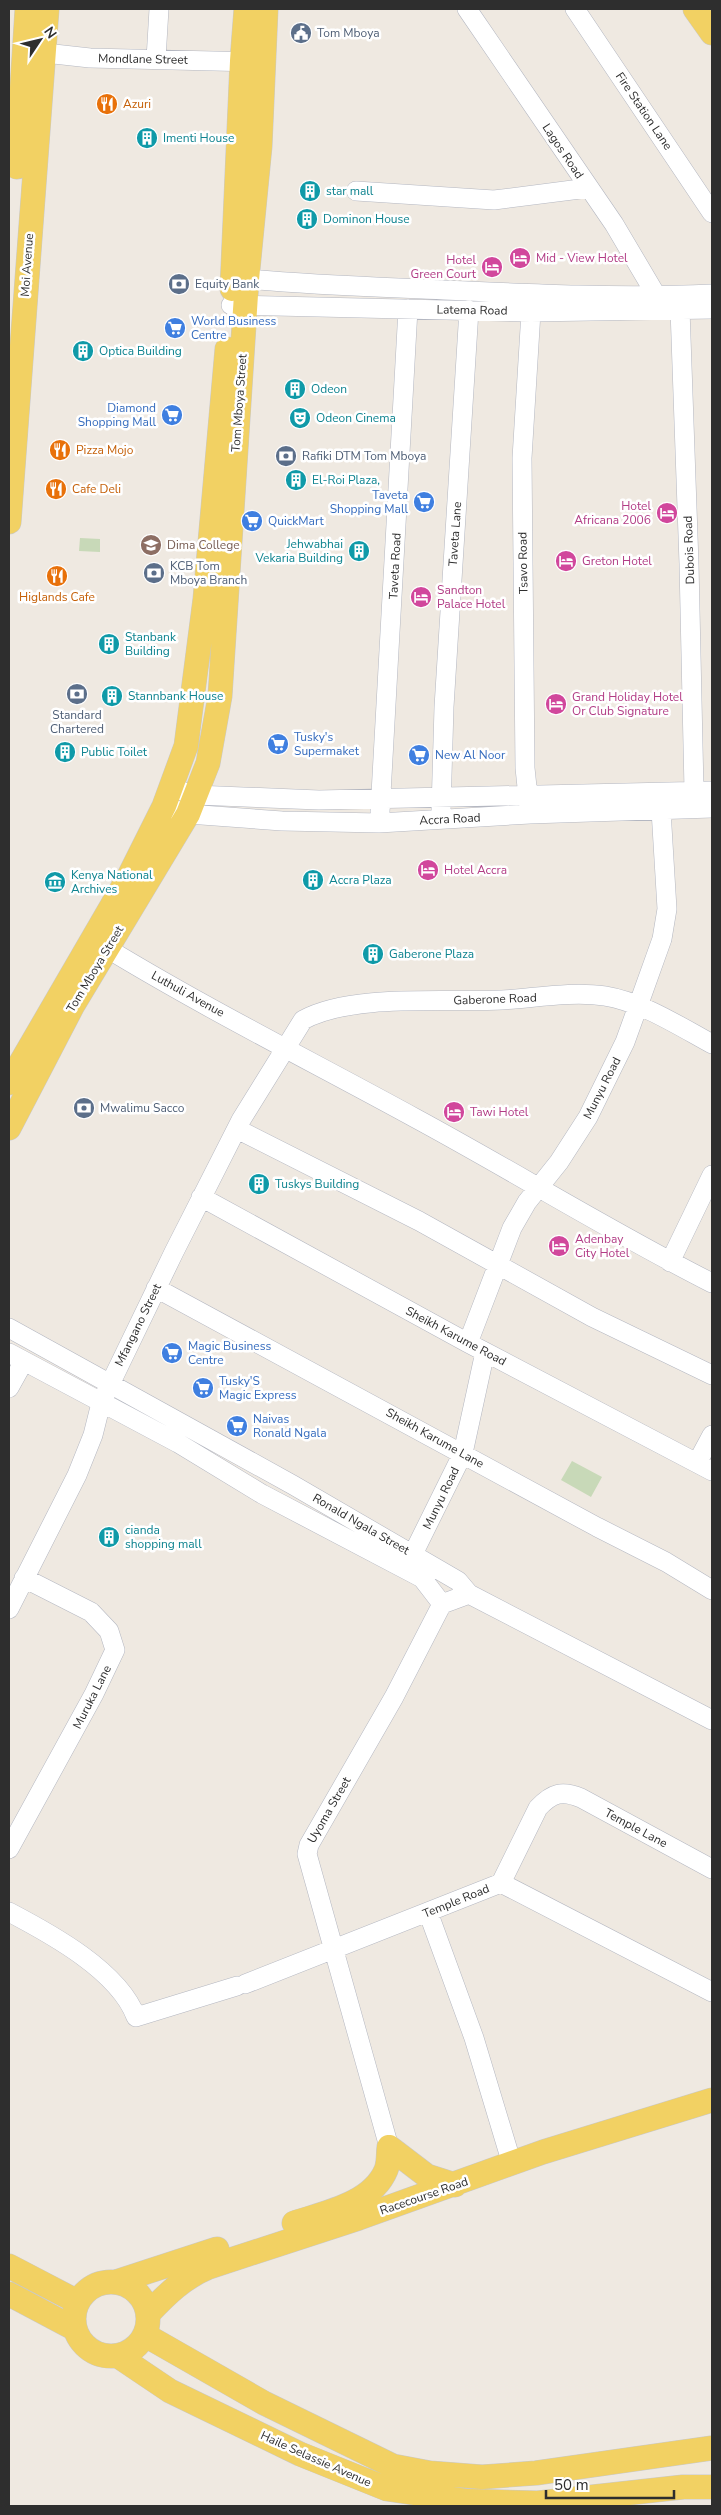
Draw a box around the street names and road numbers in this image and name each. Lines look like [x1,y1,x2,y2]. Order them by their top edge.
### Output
street label: Mondlane Street [98,50,189,68]
street label: Fire Station Lane [612,69,676,153]
street label: Lagos Road [539,120,587,182]
street label: Moi Avenue [17,233,37,297]
street label: Latema Road [436,301,508,319]
street label: Tom Mboya Street [228,353,250,453]
street label: Taveta Lane [445,501,465,567]
street label: Dubois Road [680,515,698,585]
street label: Taveta Road [385,532,405,600]
street label: Tsavo Road [514,532,532,594]
street label: Accra Road [419,809,481,829]
street label: Tom Mboya Street [63,922,128,1015]
street label: Luthuli Avenue [149,967,227,1021]
street label: Gaberone Road [453,990,537,1008]
street label: Munyu Road [580,1054,624,1122]
street label: Mfangano Street [111,1280,165,1369]
street label: Sheikh Karume Road [403,1303,509,1369]
street label: Sheikh Karume Lane [383,1404,487,1472]
street label: Munyu Road [419,1464,463,1532]
street label: Ronald Ngala Street [310,1490,413,1559]
street label: Muruka Lane [69,1662,115,1732]
street label: Uyoma Street [304,1773,355,1846]
street label: Temple Lane [602,1805,670,1851]
street label: Temple Road [420,1880,492,1922]
street label: Racecourse Road [378,2173,470,2219]
street label: Haile Selassie Avenue [258,2427,374,2491]

